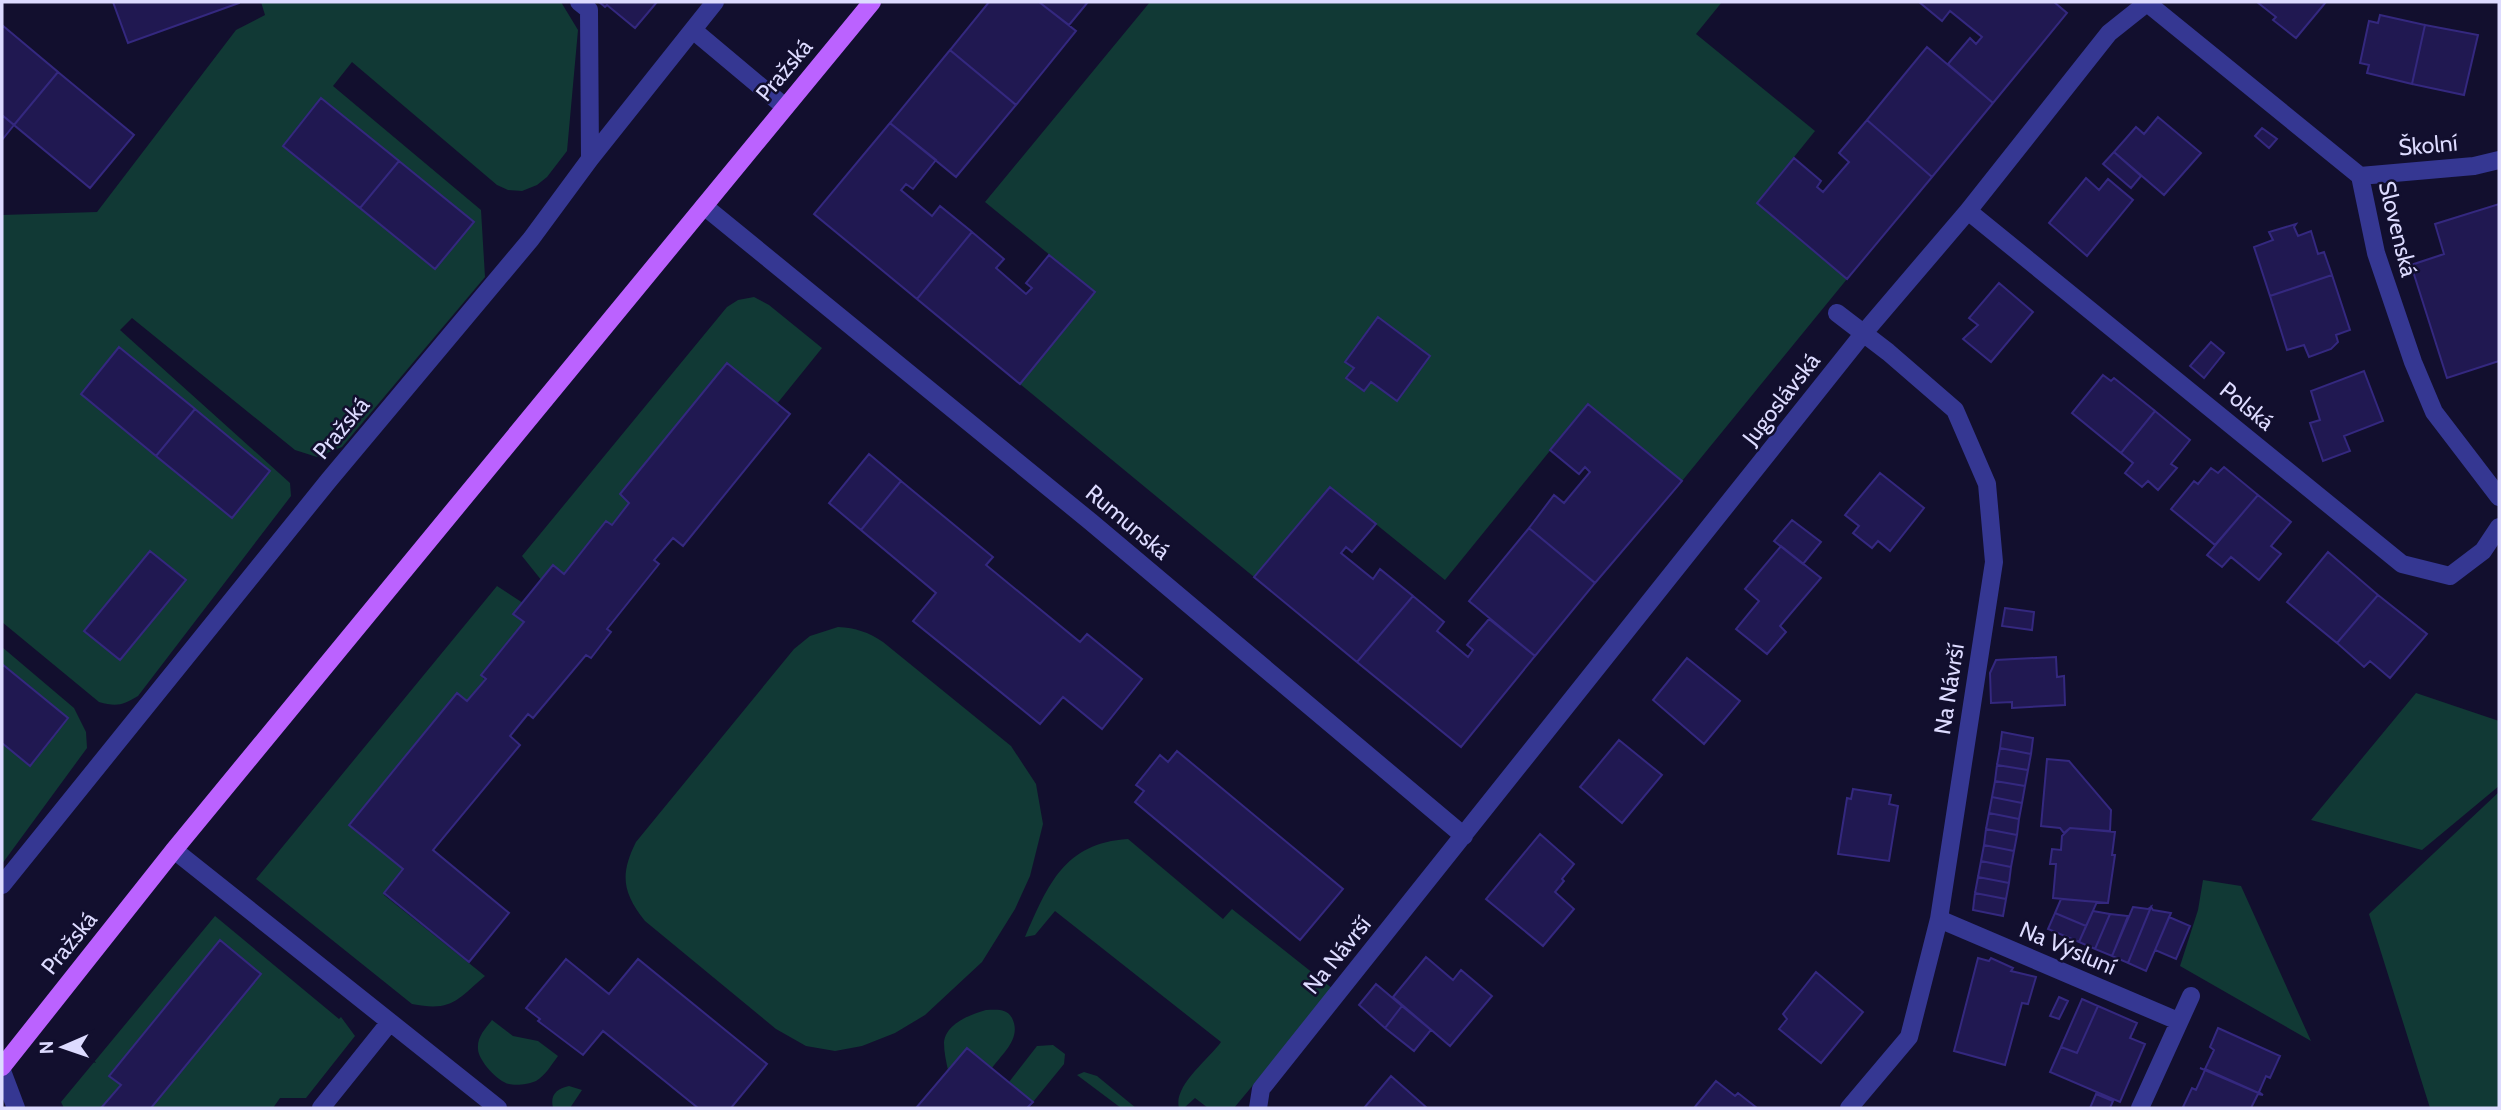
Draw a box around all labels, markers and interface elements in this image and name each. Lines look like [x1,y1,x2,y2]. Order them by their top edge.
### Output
street label: Pražská [750,33,818,107]
street label: Školní [2397,127,2459,162]
street label: Slovenská [2373,178,2423,280]
street label: Jugoslávská [1736,347,1826,451]
street label: Polská [2214,376,2280,436]
street label: Pražská [307,391,375,465]
street label: Rumunská [1080,479,1176,565]
street label: Na Návrší [1928,641,1970,737]
street label: Pražská [35,906,103,980]
street label: Na Návrší [1297,910,1377,999]
street label: Na Výsluní [2016,915,2121,981]
north arrow [28,1012,98,1082]
text: N [35,1040,58,1055]

